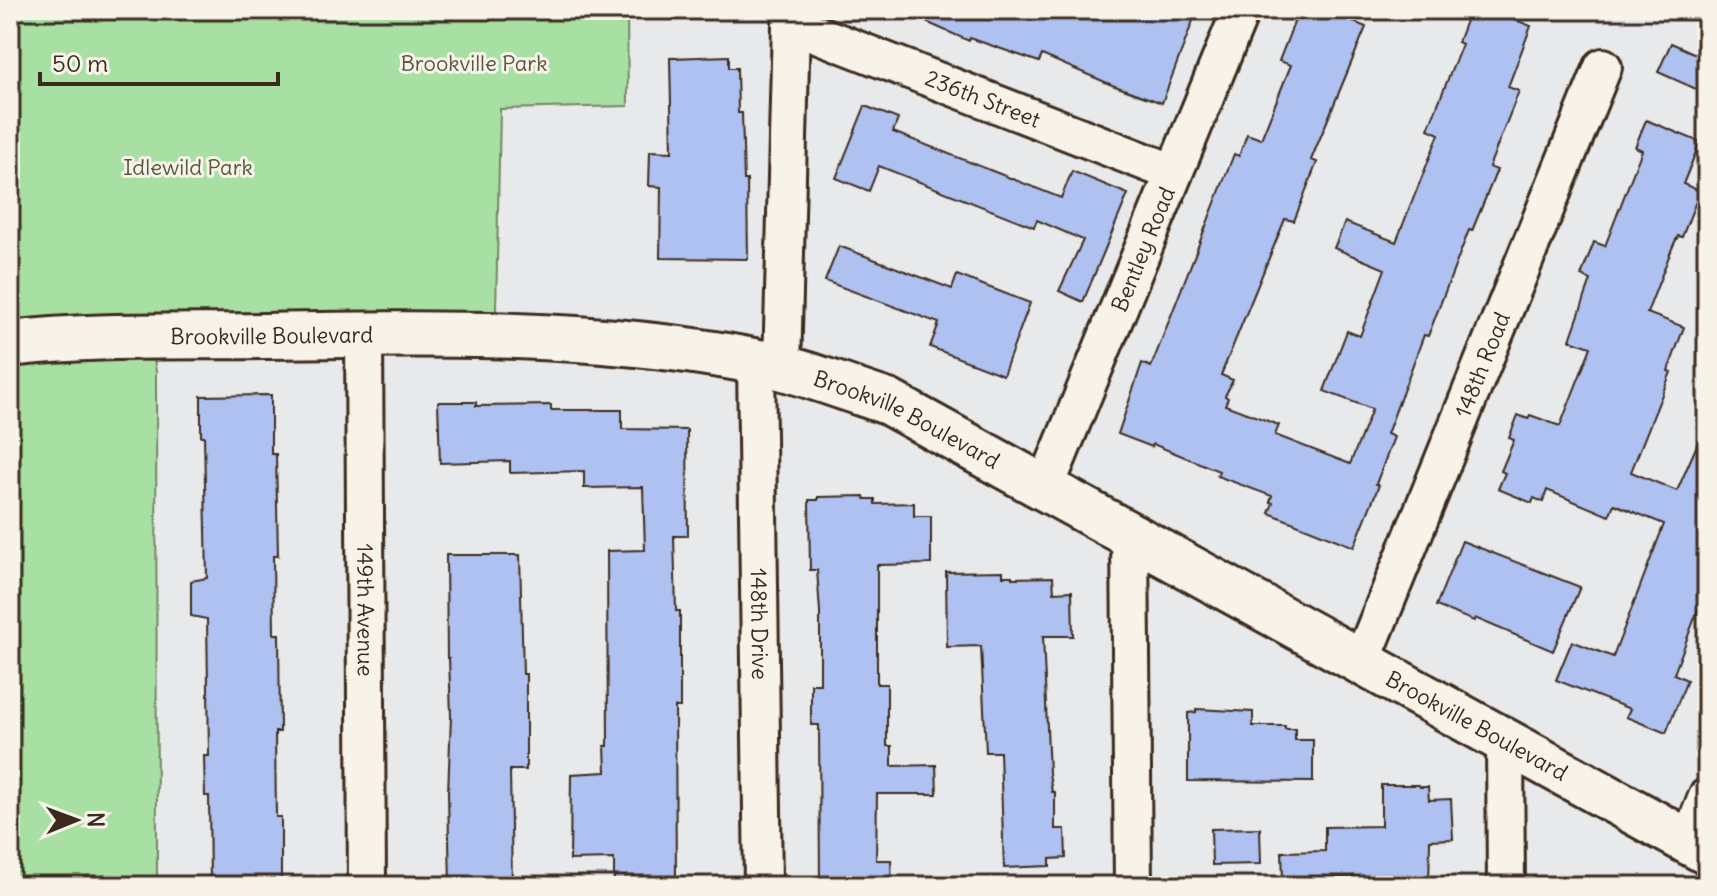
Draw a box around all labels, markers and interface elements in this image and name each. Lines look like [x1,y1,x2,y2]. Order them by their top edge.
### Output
scale bar [40,36,278,86]
text: 50 m [52,48,108,78]
park label: Brookville Park [400,49,548,77]
street label: 236th Street [921,64,1045,134]
park label: Idlewild Park [123,153,253,181]
street label: Bentley Road [1105,183,1181,316]
street label: 148th Road [1448,308,1516,421]
street label: Brookville Boulevard [170,320,373,350]
street label: Brookville Boulevard [810,364,1005,475]
street label: 149th Avenue [351,543,380,677]
street label: 148th Drive [745,568,774,680]
street label: Brookville Boulevard [1381,664,1573,787]
north arrow [36,780,116,860]
text: N [82,812,110,827]

